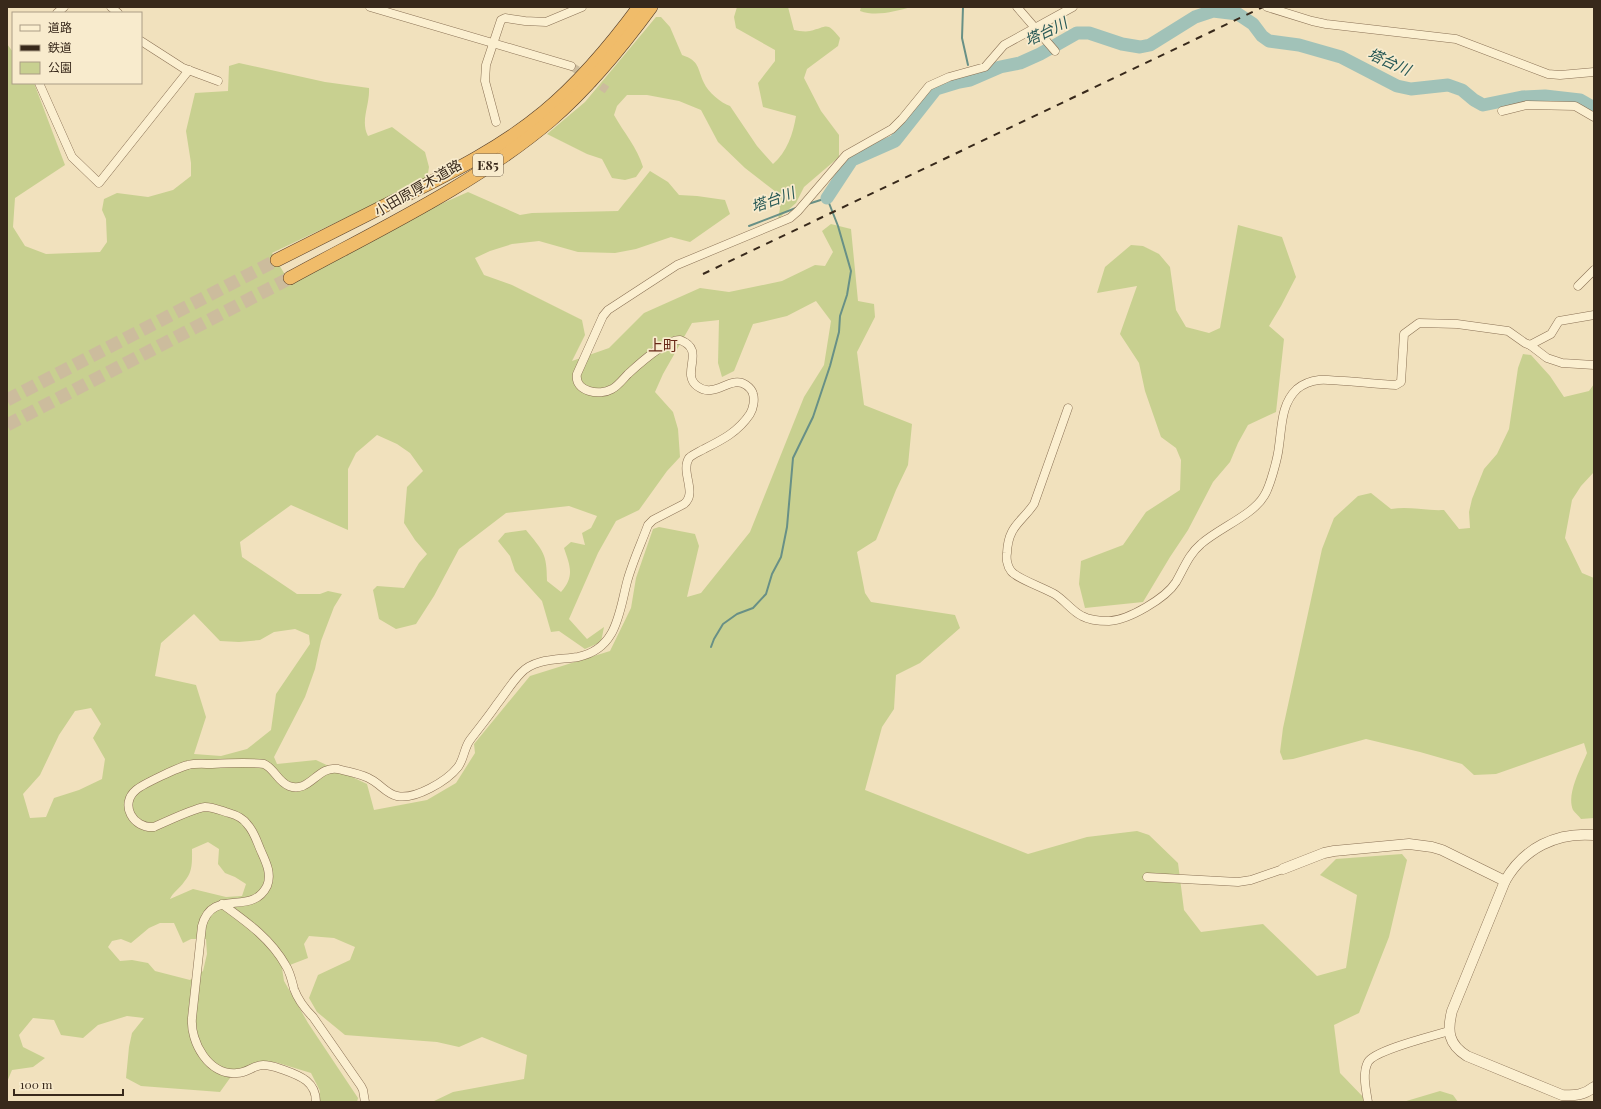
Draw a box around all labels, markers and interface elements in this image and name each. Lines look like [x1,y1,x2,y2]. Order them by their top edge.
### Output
water label: 塔台川 [1021,11,1072,50]
legend [12,12,142,84]
text: 道路 [48,19,72,35]
text: 鉄道 [48,39,72,55]
water label: 塔台川 [1365,43,1416,80]
text: 公園 [48,59,72,75]
road number: E85 [473,154,503,176]
street label: 小田原厚木道路 [371,155,465,220]
water label: 塔台川 [748,181,799,216]
district label: 上町 [648,335,678,355]
scale bar [14,1071,123,1097]
text: 100 m [20,1076,53,1092]

